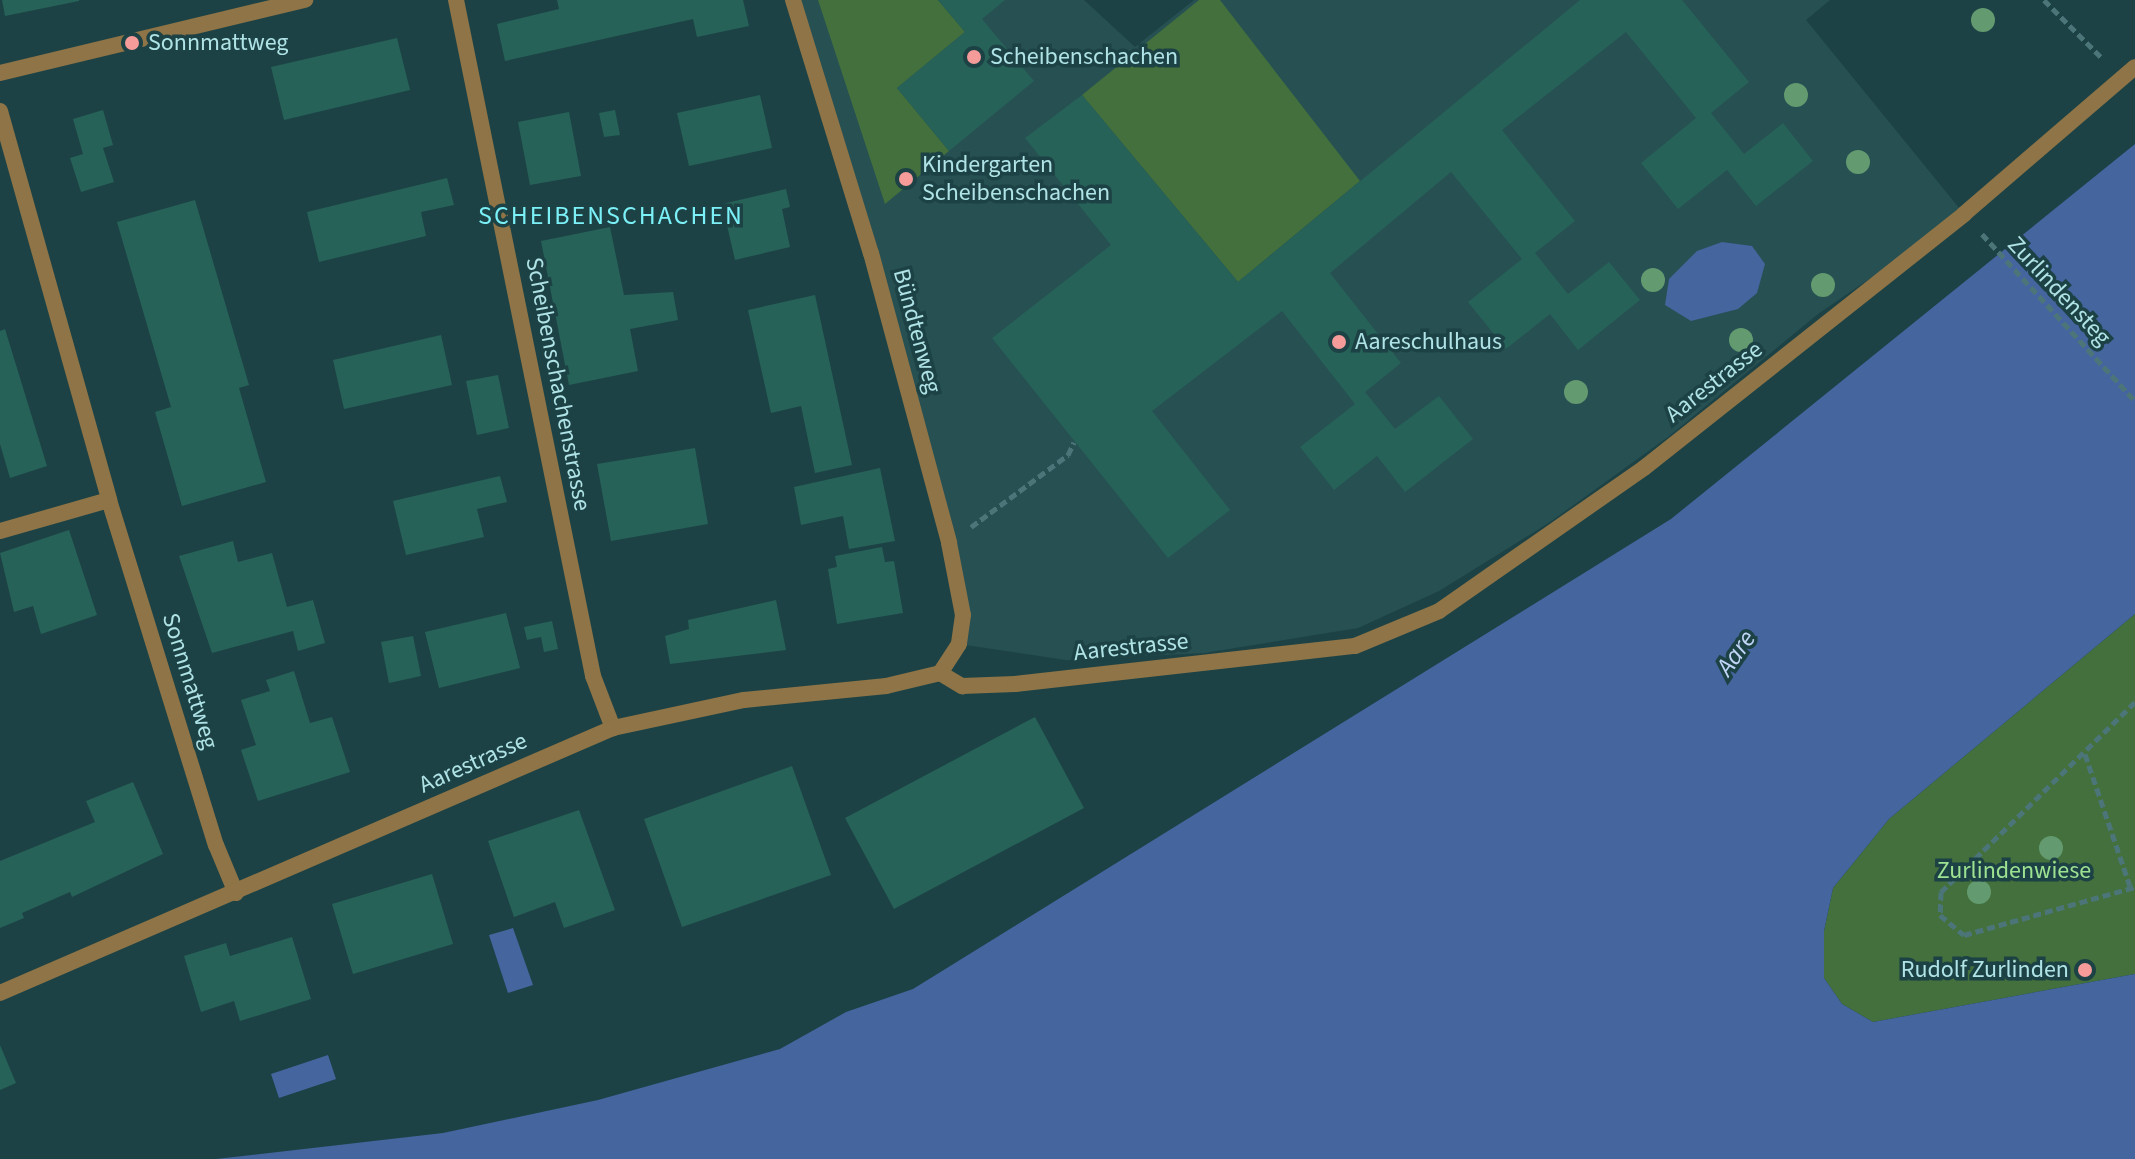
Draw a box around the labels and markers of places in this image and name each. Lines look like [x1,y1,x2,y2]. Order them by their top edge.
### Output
place label: Sonnmattweg [148,29,288,57]
marker: Sonnmattweg [123,34,141,52]
place label: Scheibenschachen [990,43,1178,71]
marker: Scheibenschachen [965,48,983,66]
place label: Kindergarten Scheibenschachen [922,151,1110,207]
marker: Kindergarten Scheibenschachen [897,170,915,188]
place label: Aareschulhaus [1355,328,1502,356]
marker: Aareschulhaus [1330,333,1348,351]
place label: Rudolf Zurlinden [1901,956,2069,984]
marker: Rudolf Zurlinden [2076,961,2094,979]

